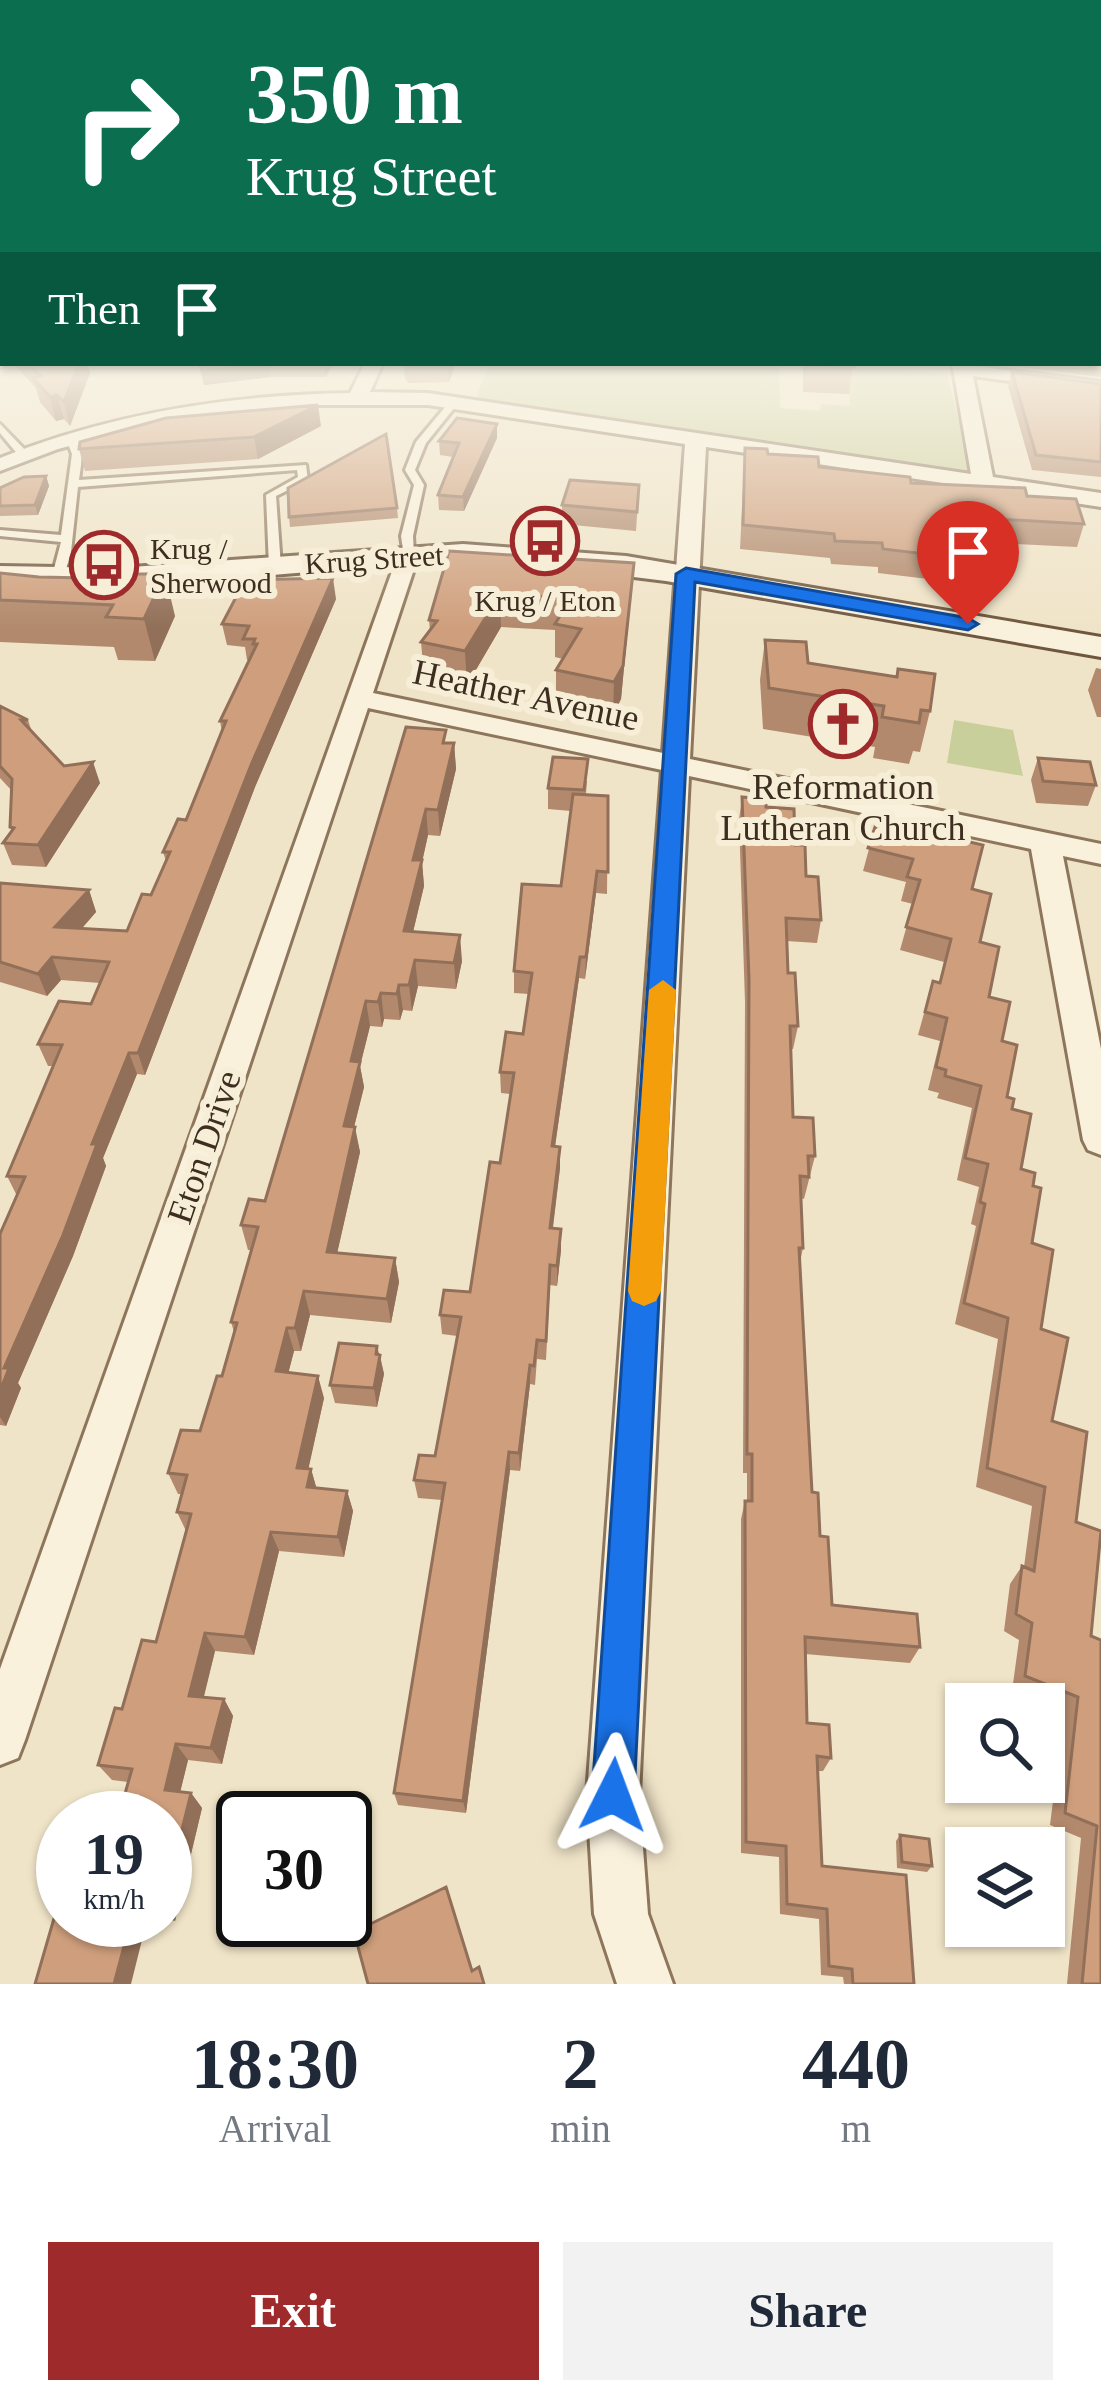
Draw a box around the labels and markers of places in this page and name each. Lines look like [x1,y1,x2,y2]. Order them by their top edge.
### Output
pin [917,501,1019,624]
bus stop icon: Krug / Eton [510,506,580,576]
bus stop icon: Krug / Sherwood [69,530,139,600]
place label: Krug / Sherwood [150,532,272,599]
place label: Krug / Eton [474,584,616,617]
church icon: Reformation Lutheran Church [808,689,878,759]
place label: Reformation Lutheran Church [721,767,965,848]

